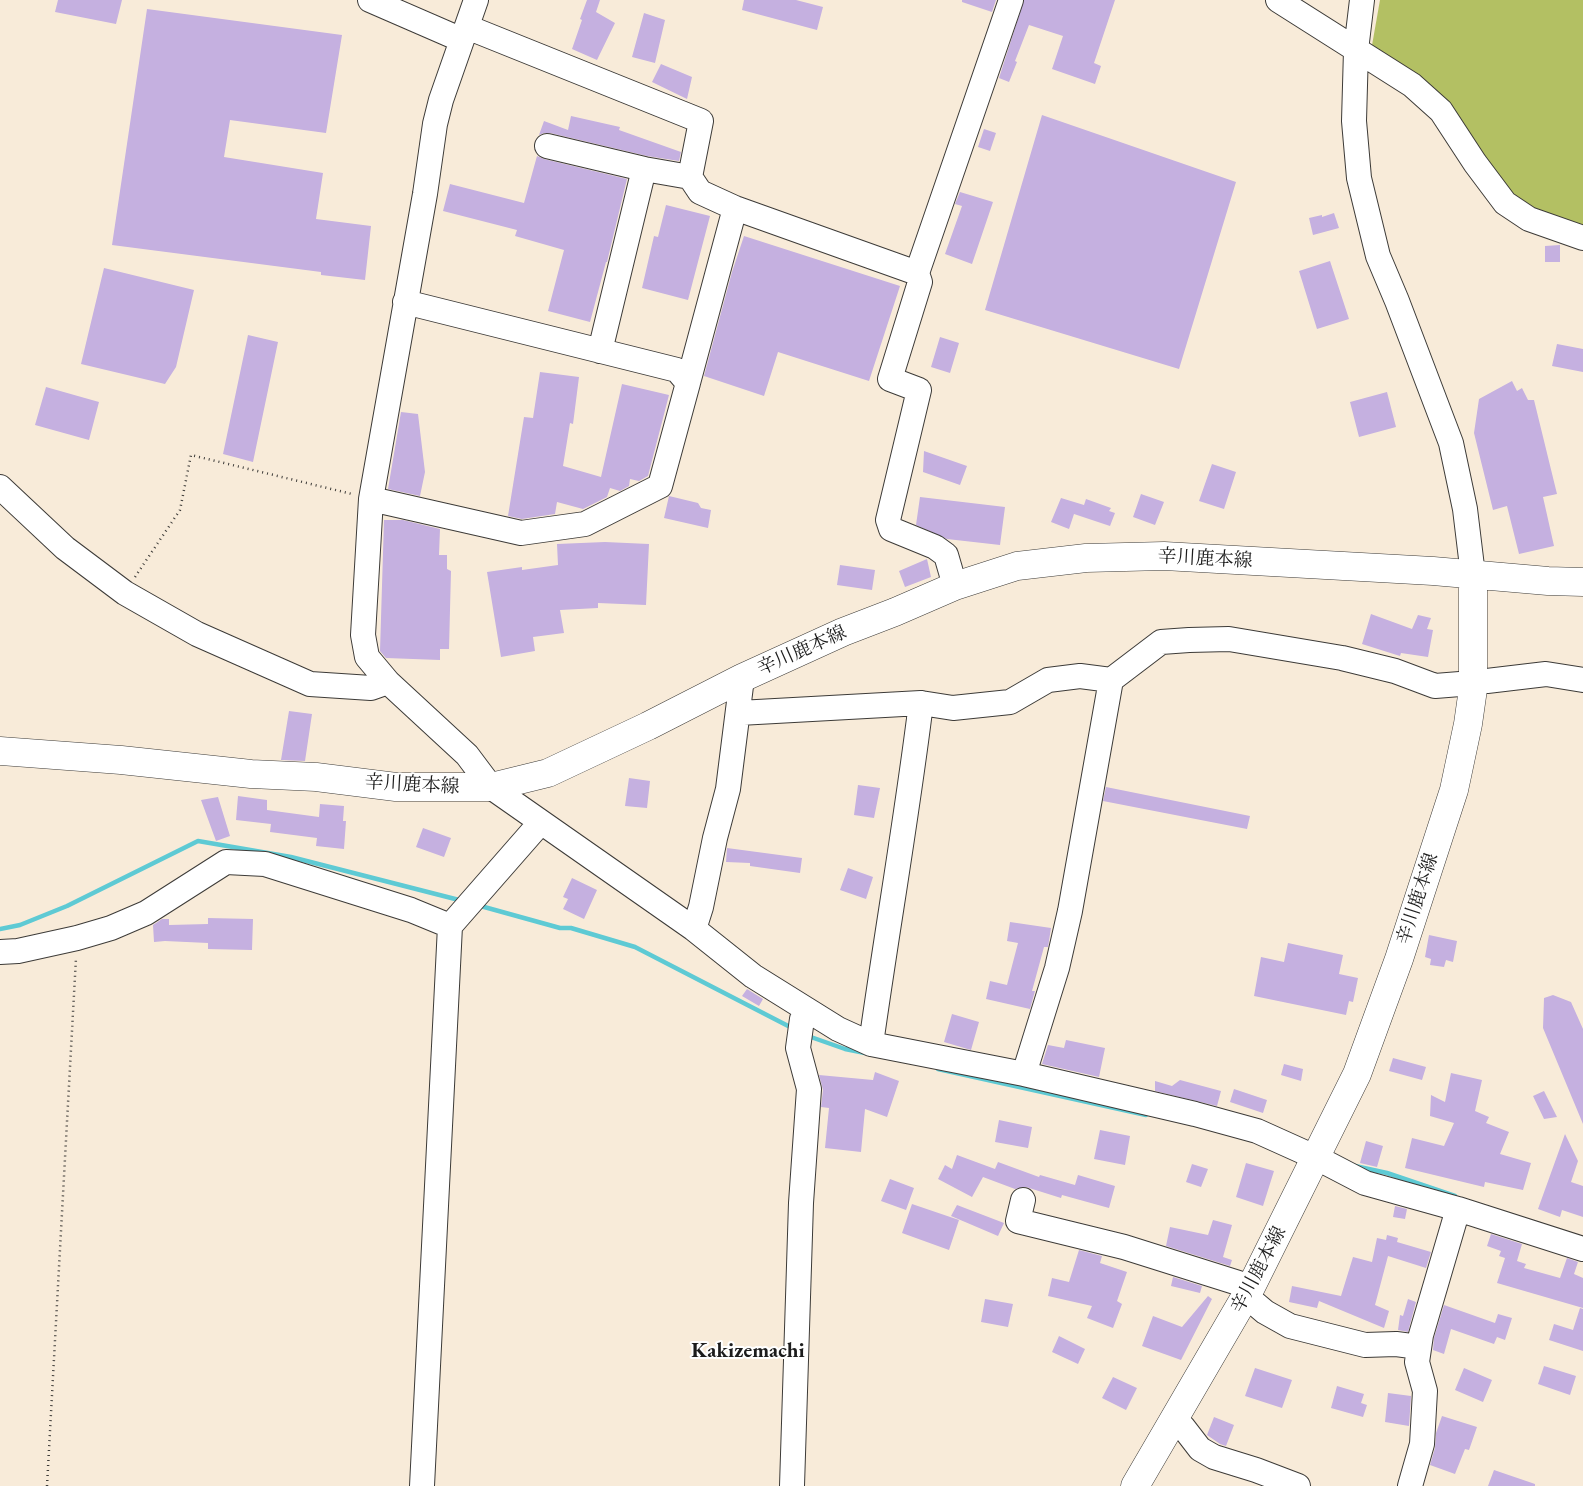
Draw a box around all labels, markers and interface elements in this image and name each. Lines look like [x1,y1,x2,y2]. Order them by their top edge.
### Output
street label: 辛川鹿本線 [1157,545,1253,573]
street label: 辛川鹿本線 [754,621,850,681]
street label: 辛川鹿本線 [364,771,460,799]
street label: 辛川鹿本線 [1392,850,1444,948]
street label: 辛川鹿本線 [1227,1223,1291,1317]
district label: Kakizemachi [691,1338,805,1364]

